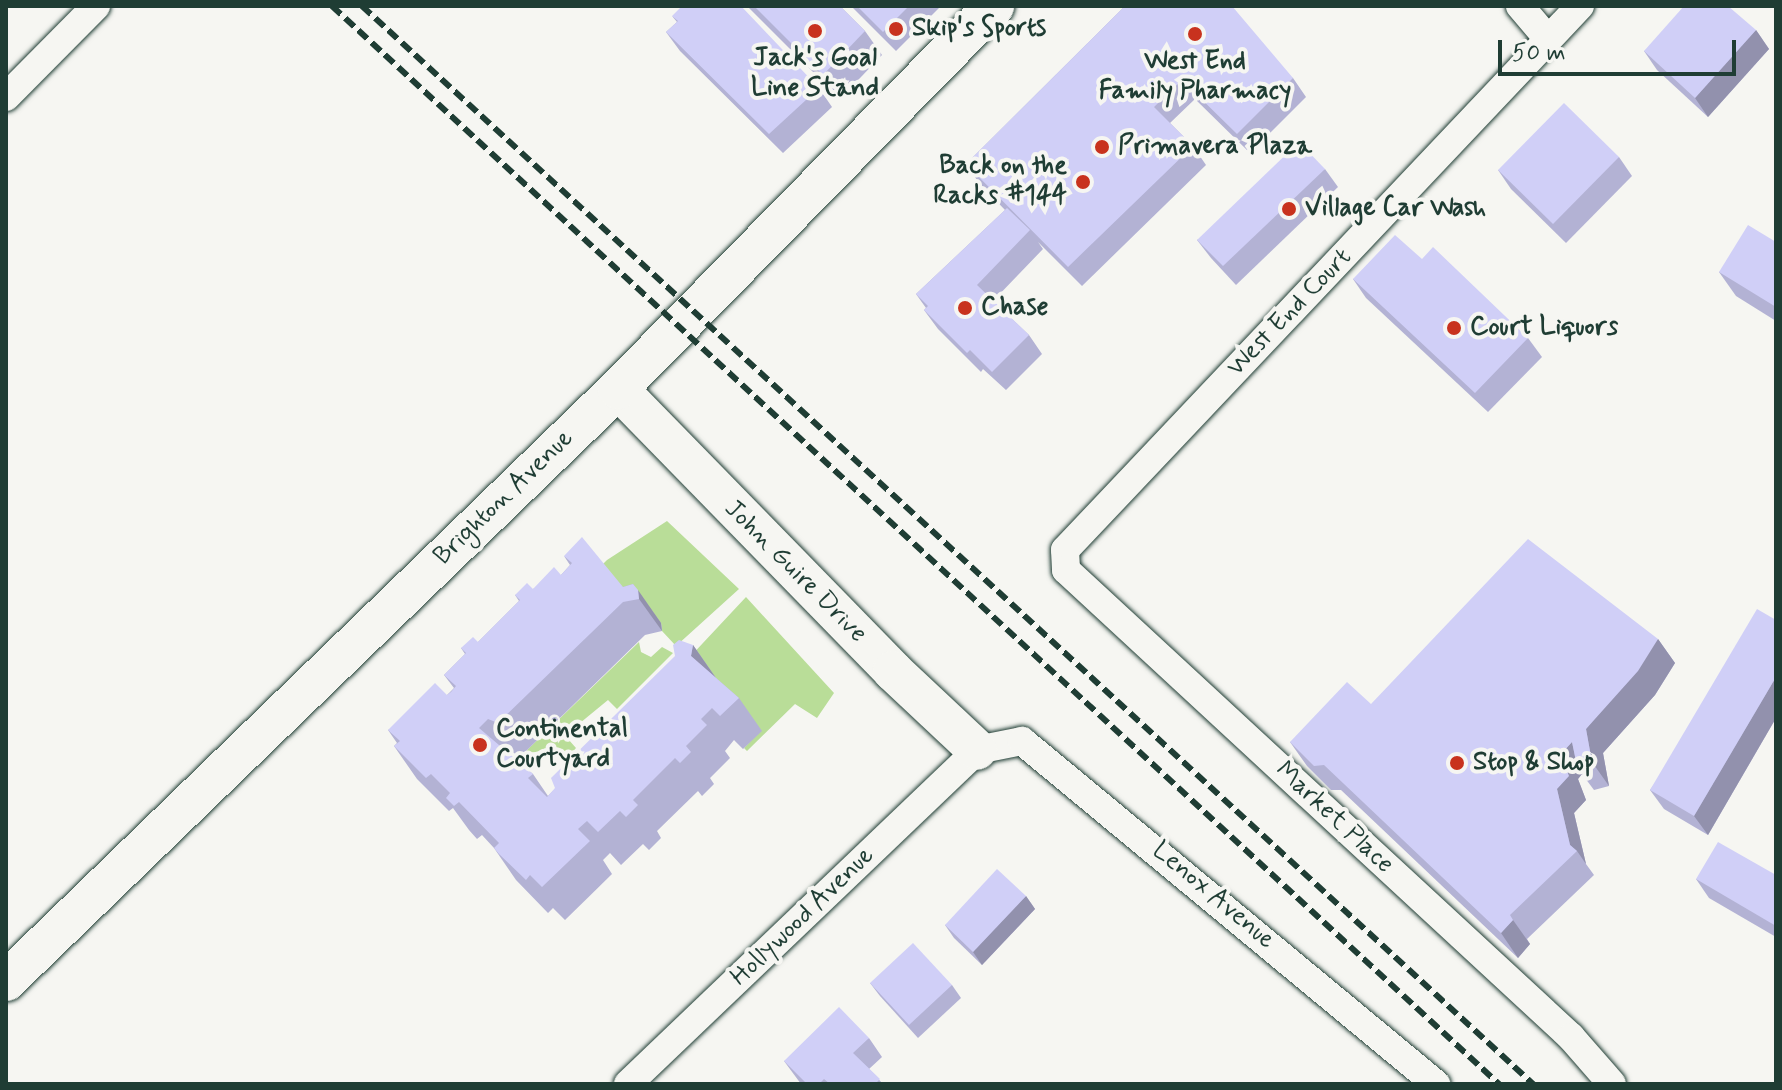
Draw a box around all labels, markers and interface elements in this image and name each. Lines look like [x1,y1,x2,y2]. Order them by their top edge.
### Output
place label: Skip's Sports [912,13,1057,45]
marker: Skip's Sports [887,20,905,38]
marker: Jack's Goal Line Stand [806,22,824,40]
scale bar [1502,24,1740,74]
marker: West End Family Pharmacy [1186,25,1204,43]
text: 50 m [1512,38,1566,69]
place label: Jack's Goal Line Stand [753,43,877,104]
place label: West End Family Pharmacy [1099,46,1291,108]
place label: Primavera Plaza [1118,131,1307,163]
marker: Primavera Plaza [1093,138,1111,156]
place label: Back on the Racks #144 [933,151,1067,212]
marker: Back on the Racks #144 [1074,173,1092,191]
place label: Village Car Wash [1305,193,1491,225]
marker: Village Car Wash [1280,200,1298,218]
street label: West End Court [1219,241,1361,385]
place label: Chase [981,292,1048,324]
marker: Chase [956,299,974,317]
place label: Court Liquors [1470,312,1618,344]
marker: Court Liquors [1445,319,1463,337]
street label: Brighton Avenue [426,422,582,574]
street label: John Guire Drive [718,495,872,649]
place label: Continental Courtyard [496,714,628,776]
marker: Continental Courtyard [471,736,489,754]
place label: Stop & Shop [1473,747,1594,779]
marker: Stop & Shop [1448,754,1466,772]
street label: Market Place [1268,755,1400,881]
street label: Lenox Avenue [1143,834,1283,958]
street label: Hollywood Avenue [723,839,883,995]

